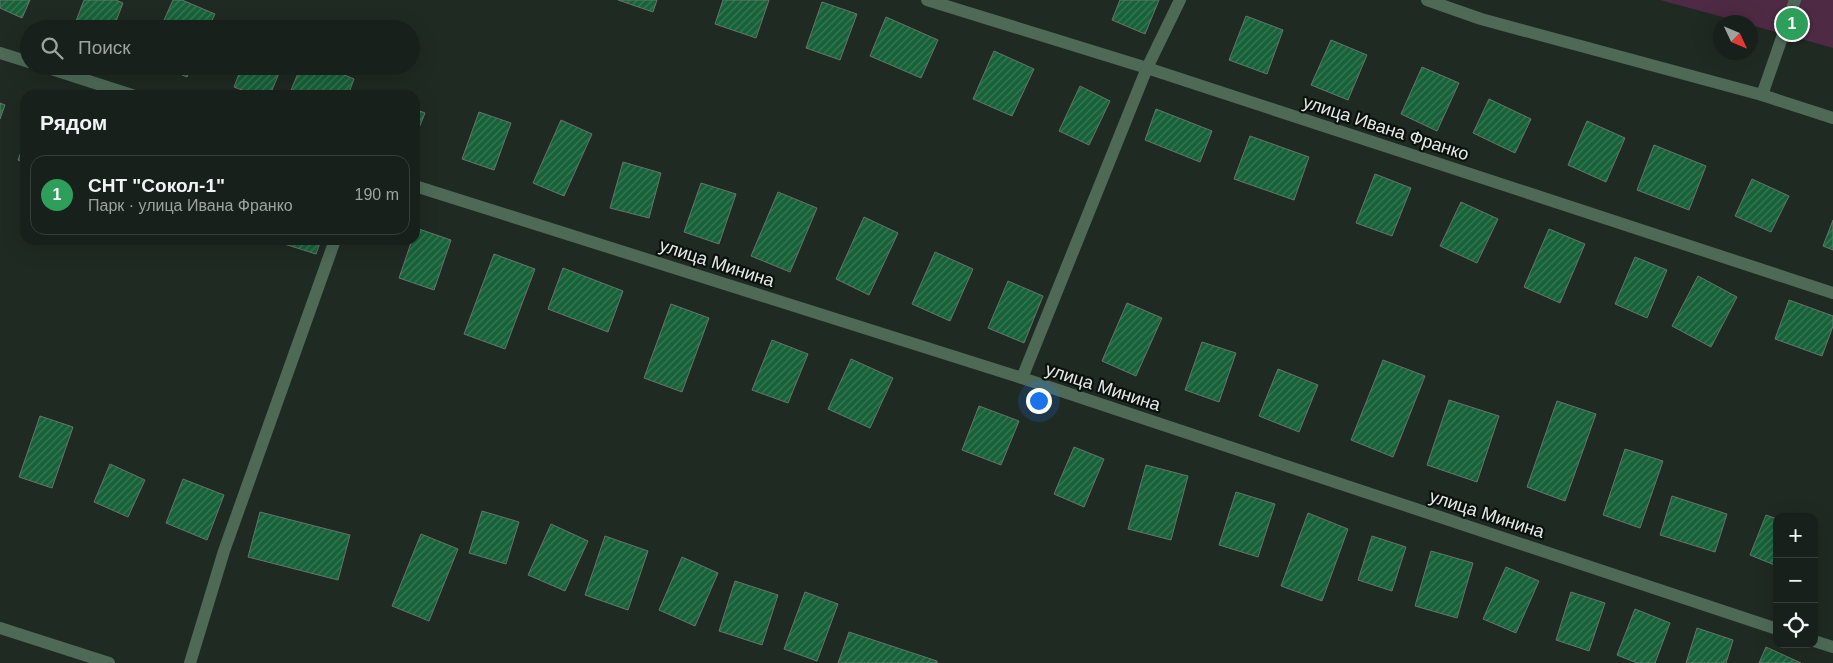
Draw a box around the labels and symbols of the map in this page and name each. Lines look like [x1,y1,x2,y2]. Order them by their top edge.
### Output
pin: 1 [1776,5,1808,43]
north arrow [1713,15,1758,60]
street label: улица Ивана Франко [1300,92,1472,164]
street label: улица Минина [657,235,778,291]
street label: улица Минина [1043,359,1164,415]
your location [1026,388,1052,414]
street label: улица Минина [1427,486,1548,542]

